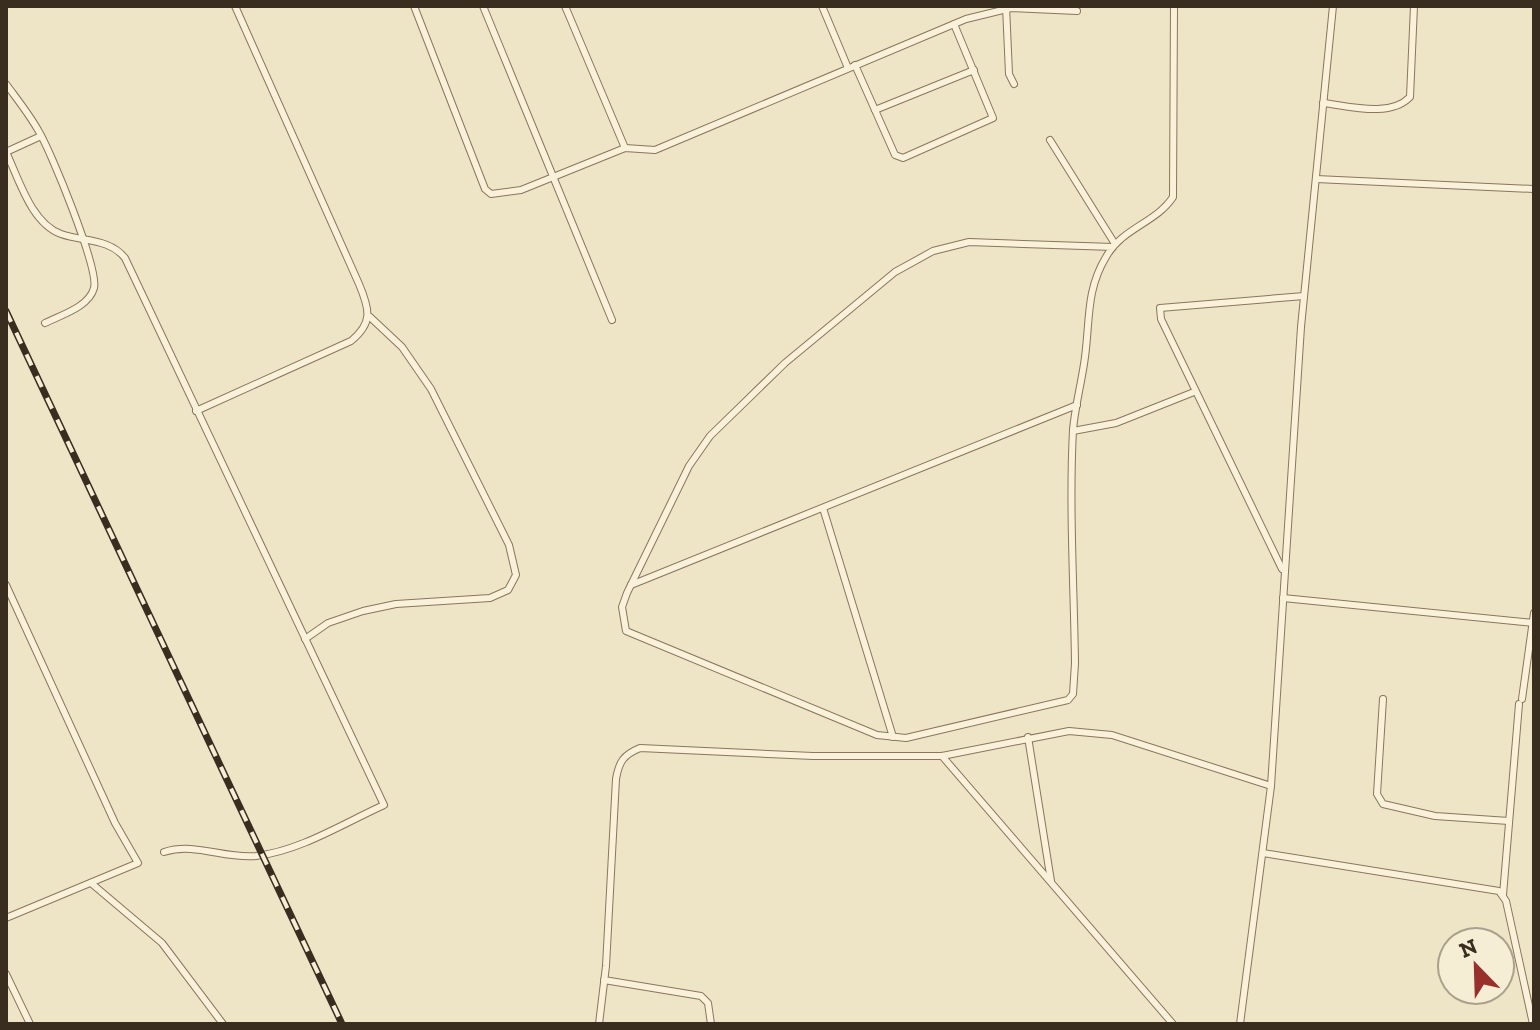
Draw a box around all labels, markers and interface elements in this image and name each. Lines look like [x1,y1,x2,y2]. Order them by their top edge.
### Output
north arrow [1436,926,1516,1006]
text: N [1455,932,1482,964]

